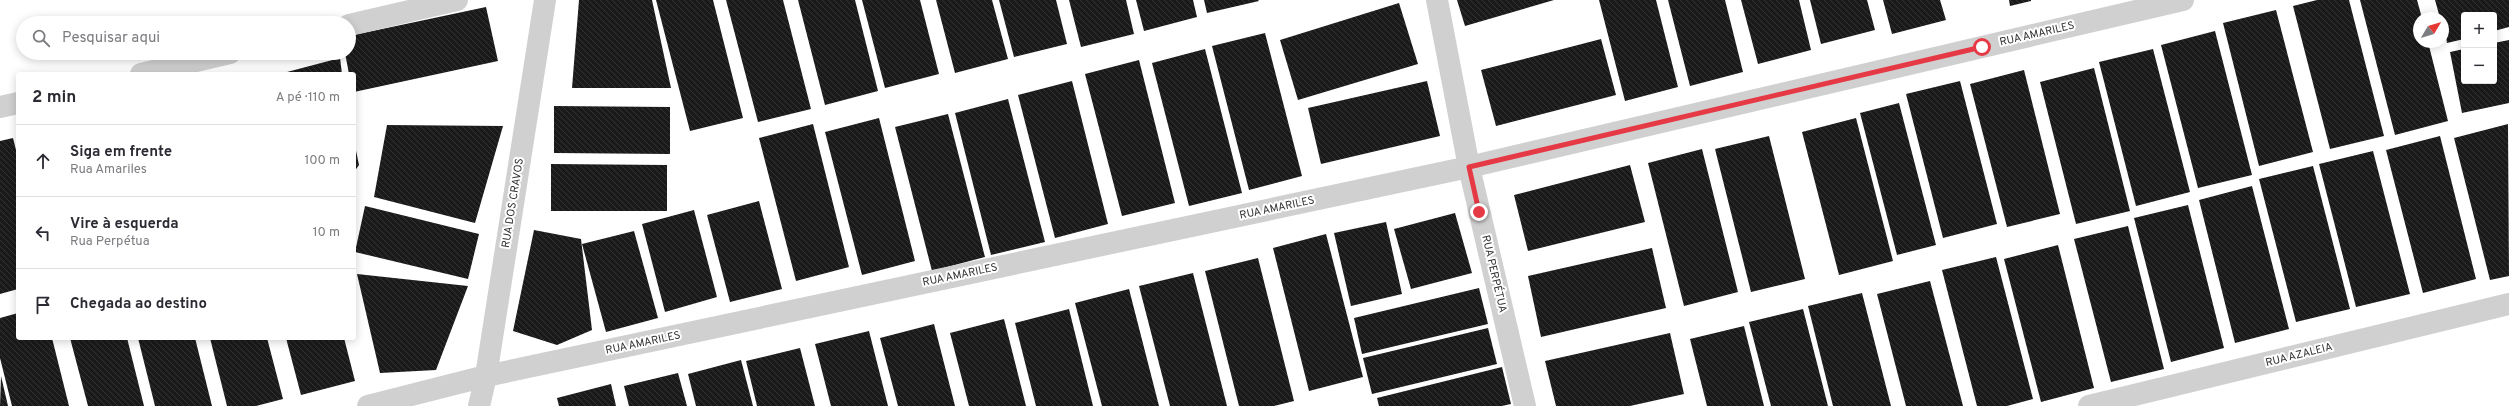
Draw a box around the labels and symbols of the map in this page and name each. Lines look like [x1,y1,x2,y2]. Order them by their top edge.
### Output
north arrow [2413,12,2449,48]
street label: RUA AMARILES [1998,19,2076,49]
route start [1973,38,1991,56]
street label: RUA DOS CRAVOS [499,157,527,249]
street label: RUA AMARILES [1238,193,1316,223]
route end [1470,203,1488,221]
street label: RUA PERPÉTUA [1478,234,1511,314]
street label: RUA AMARILES [921,260,999,290]
street label: RUA AMARILES [604,328,682,358]
street label: RUA AZALEIA [2264,340,2334,370]

